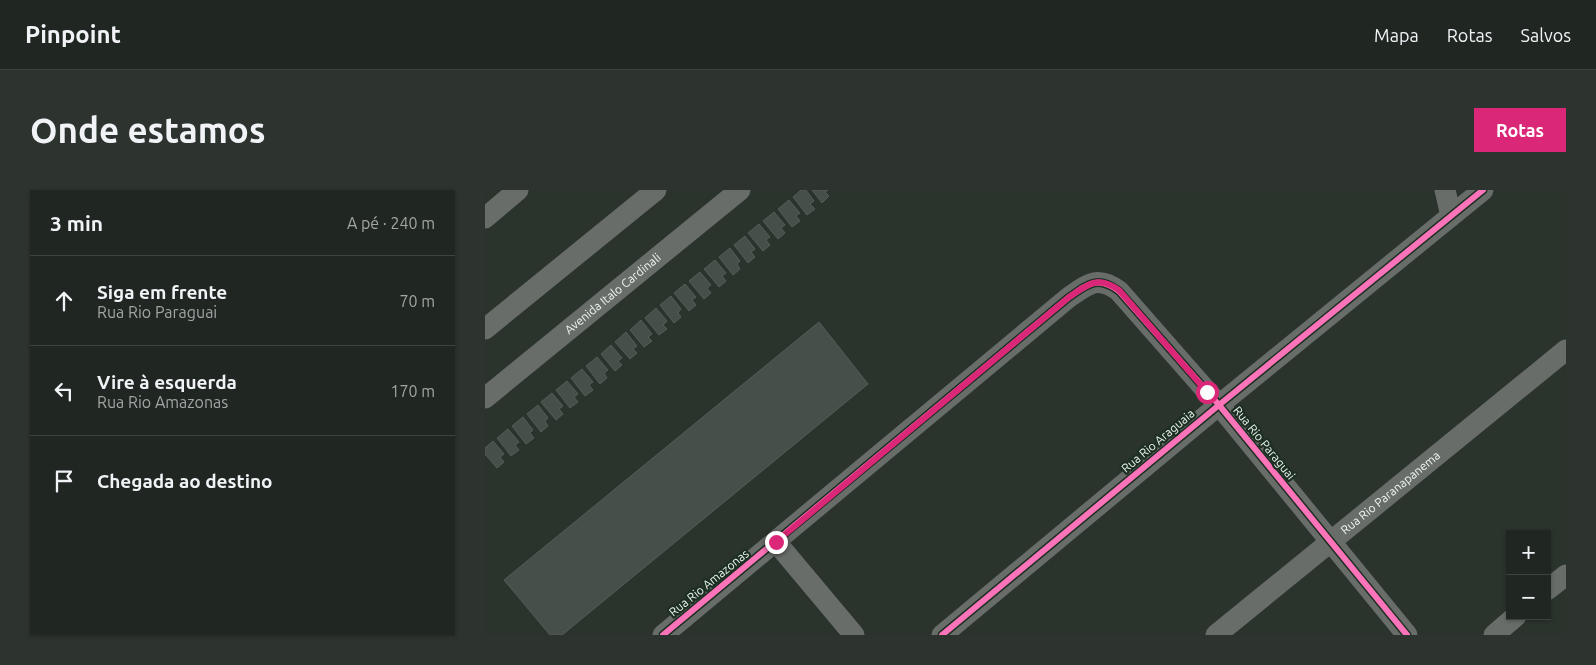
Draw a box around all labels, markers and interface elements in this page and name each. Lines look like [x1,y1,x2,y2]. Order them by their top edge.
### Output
text: Pinpoint [25,21,121,48]
text: Mapa [1374,25,1419,45]
text: Rotas [1447,25,1493,45]
text: Salvos [1521,25,1571,45]
button: Rotas [1474,108,1566,152]
text: Onde estamos [30,110,265,150]
text: 3 min [50,211,103,235]
text: A pé · 240 m [347,214,435,232]
street label: Avenida Italo Cardinali [562,250,663,336]
text: Siga em frente [97,281,227,303]
icon: ahead [50,287,78,315]
text: 70 m [399,292,435,310]
text: Rua Rio Paraguai [97,303,217,321]
text: Vire à esquerda [97,371,237,393]
icon: left [50,377,78,405]
route start [1196,381,1219,404]
text: 170 m [390,382,435,400]
text: Rua Rio Amazonas [97,393,228,411]
street label: Rua Rio Paraguai [1231,404,1298,482]
street label: Rua Rio Araguaia [1119,406,1197,475]
street label: Rua Rio Paranapanema [1338,448,1442,537]
icon: arrive [50,467,78,495]
text: Chegada ao destino [97,470,273,492]
map controls [1506,530,1551,620]
button: + [1506,530,1551,575]
route end [765,531,788,554]
street label: Rua Rio Amazonas [666,547,751,619]
button: − [1506,575,1551,620]

